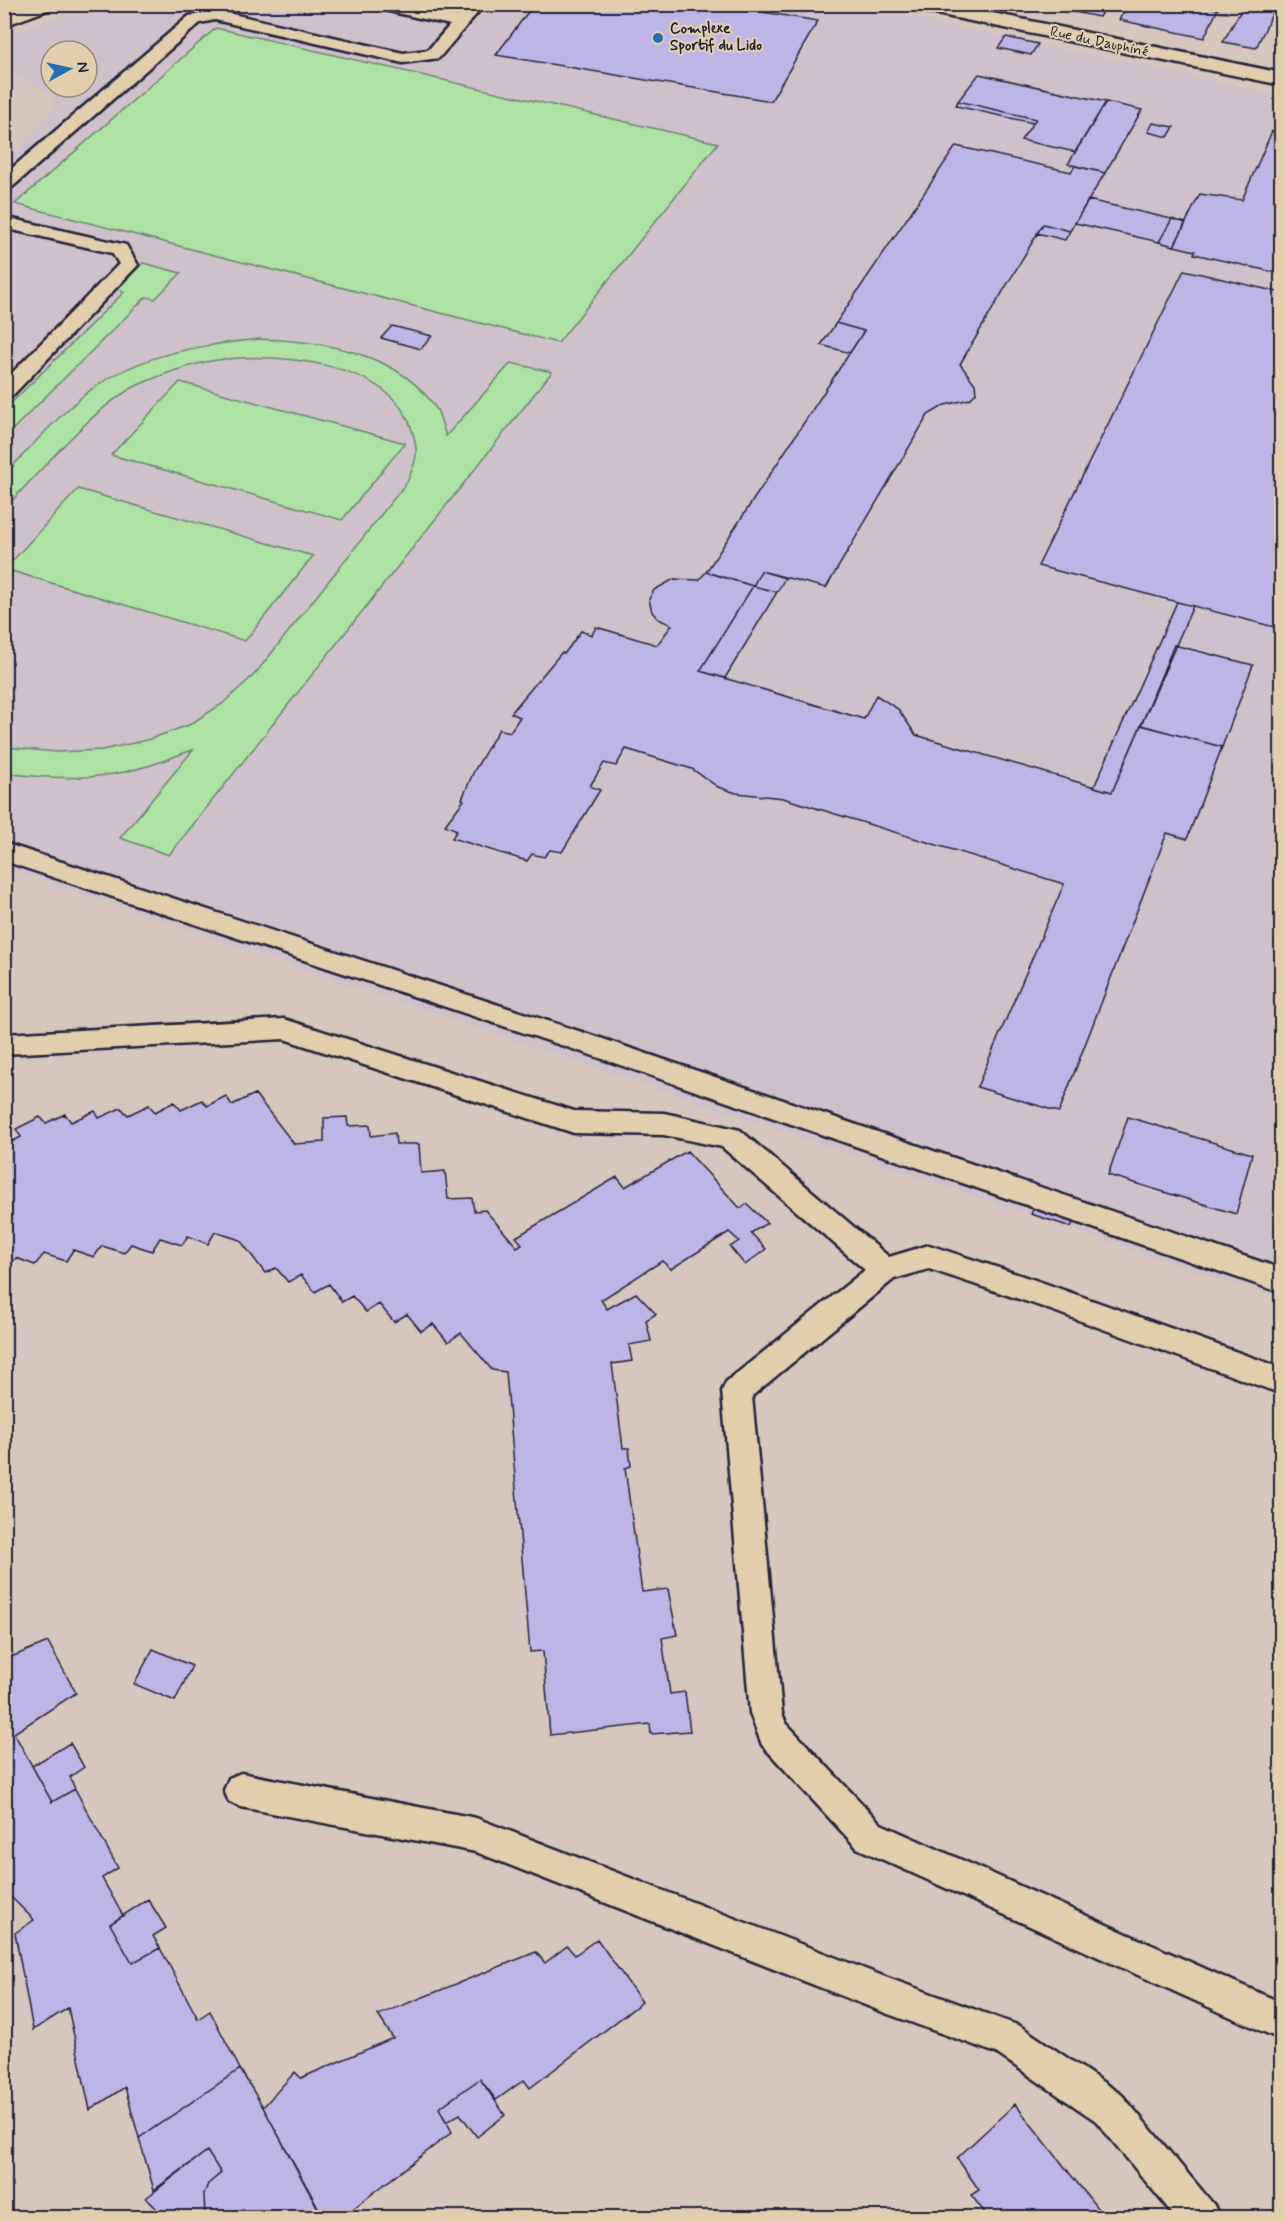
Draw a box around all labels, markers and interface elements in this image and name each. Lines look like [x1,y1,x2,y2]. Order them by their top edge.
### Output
place label: Complexe Sportif du Lido [670,19,762,56]
street label: Rue du Dauphiné [1048,22,1150,62]
marker: Complexe Sportif du Lido [651,31,665,45]
north arrow [39,39,99,99]
text: N [71,60,94,74]

